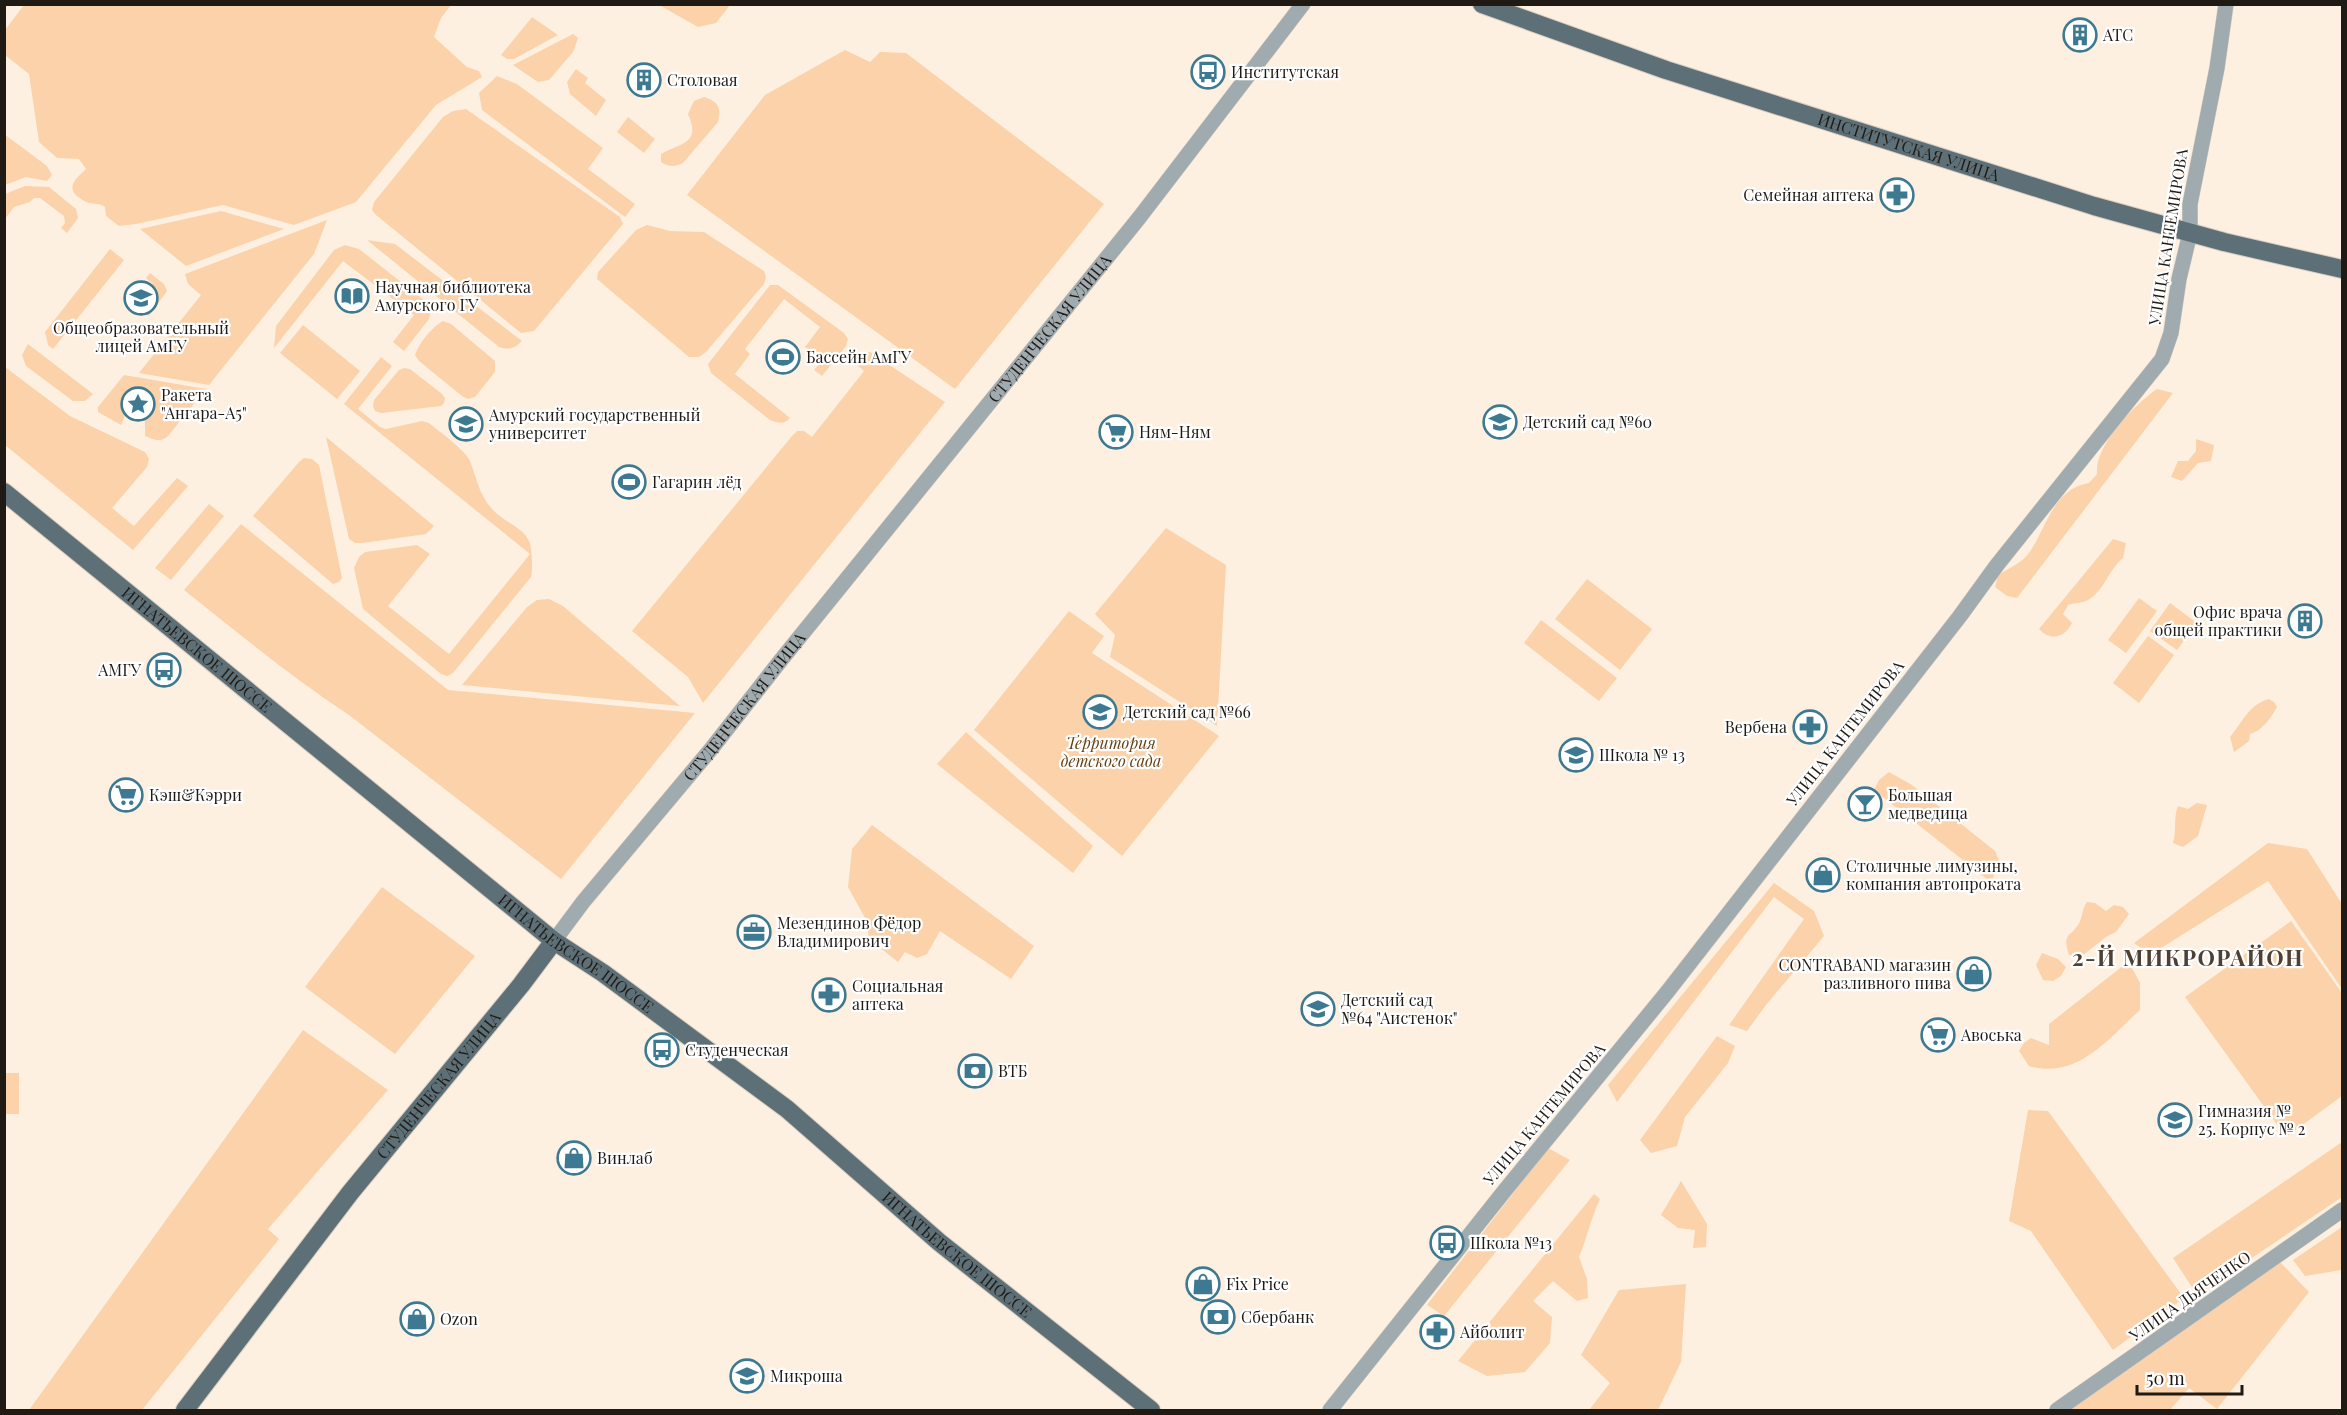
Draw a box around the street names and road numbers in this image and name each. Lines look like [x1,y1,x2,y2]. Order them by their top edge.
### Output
street label: ИНСТИТУТСКАЯ УЛИЦА [1815,108,2003,186]
street label: УЛИЦА КАНТЕМИРОВА [2143,146,2192,328]
street label: СТУДЕНЧЕСКАЯ УЛИЦА [983,249,1116,406]
street label: ИГНАТЬЕВСКОЕ ШОССЕ [118,582,277,717]
street label: СТУДЕНЧЕСКАЯ УЛИЦА [678,627,810,785]
street label: УЛИЦА КАНТЕМИРОВА [1781,655,1909,811]
street label: ИГНАТЬЕВСКОЕ ШОССЕ [494,889,658,1017]
street label: СТУДЕНЧЕСКАЯ УЛИЦА [371,1006,505,1163]
street label: УЛИЦА КАНТЕМИРОВА [1477,1038,1610,1190]
street label: ИГНАТЬЕВСКОЕ ШОССЕ [878,1186,1036,1322]
street label: УЛИЦА ДЬЯЧЕНКО [2124,1246,2255,1346]

